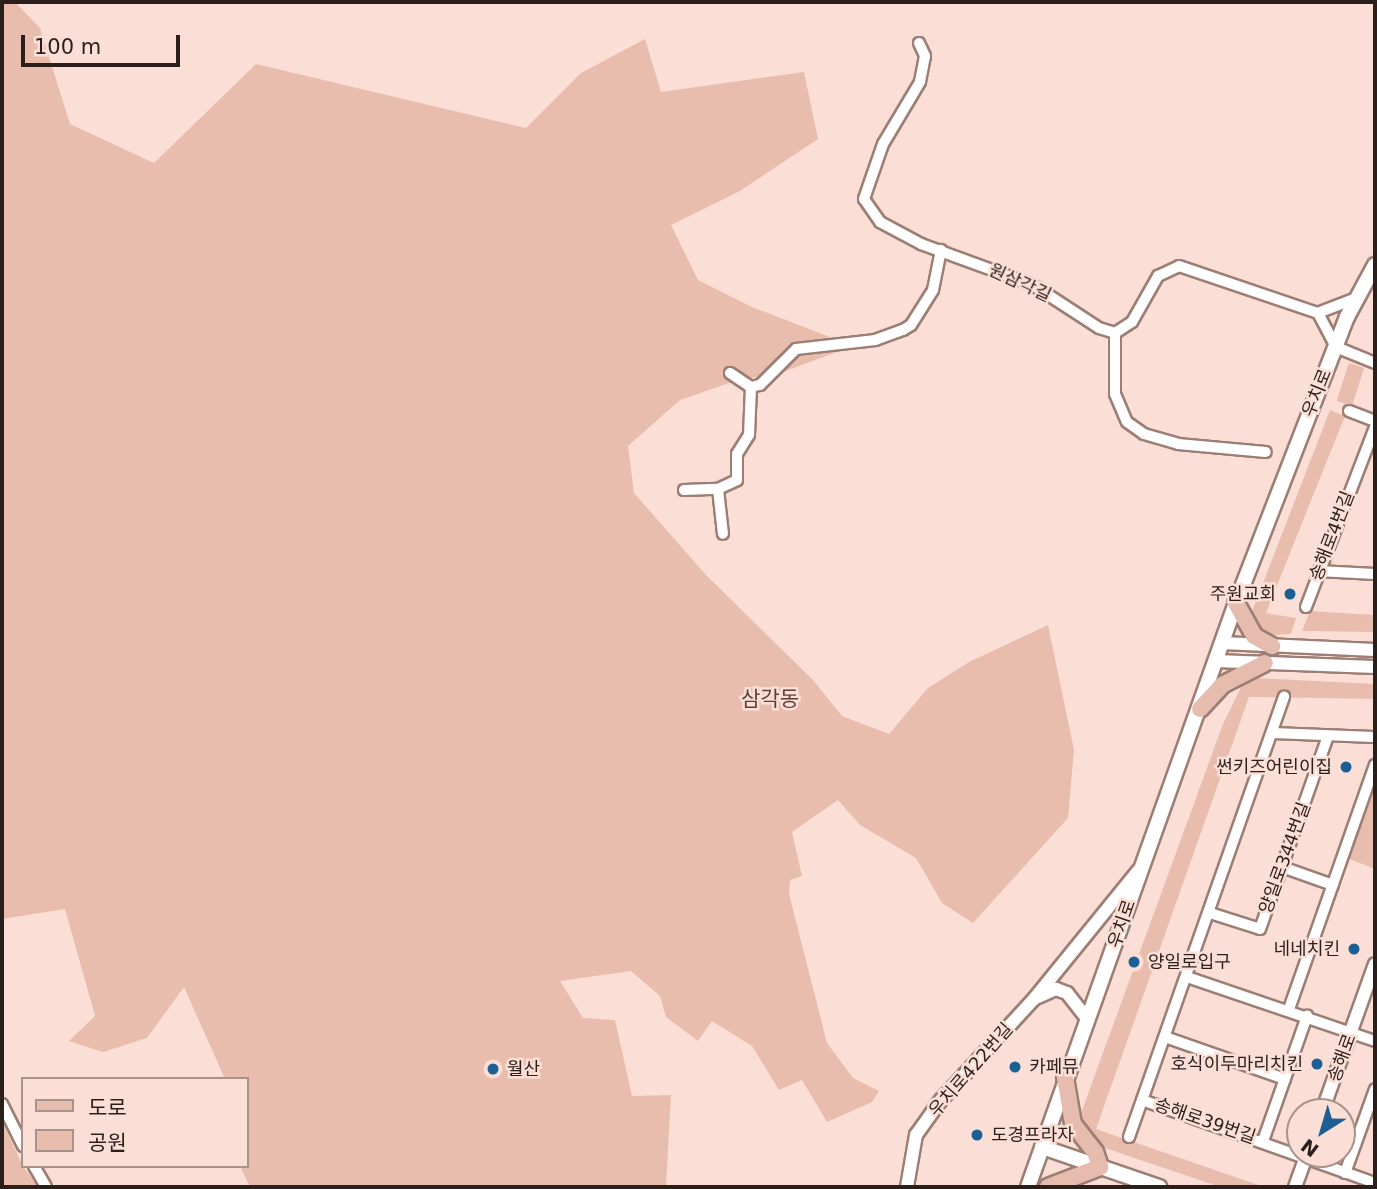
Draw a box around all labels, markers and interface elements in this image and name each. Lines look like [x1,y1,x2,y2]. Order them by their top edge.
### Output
scale bar [24,21,184,65]
text: 100 m [34,35,101,59]
street label: 원삼각길 [985,259,1055,307]
street label: 우치로 [1298,366,1336,420]
street label: 송해로4번길 [1305,488,1359,584]
place label: 주원교회 [1210,583,1276,605]
marker: 주원교회 [1282,586,1298,602]
district label: 삼각동 [741,686,799,712]
place label: 썬키즈어린이집 [1216,756,1332,778]
marker: 썬키즈어린이집 [1338,759,1354,775]
street label: 양일로344번길 [1255,799,1315,917]
street label: 우치로 [1104,897,1140,951]
place label: 네네치킨 [1274,938,1340,960]
marker: 네네치킨 [1346,941,1362,957]
place label: 양일로입구 [1148,951,1231,973]
marker: 양일로입구 [1126,954,1142,970]
street label: 우치로422번길 [924,1019,1018,1121]
street label: 송해로 [1323,1031,1361,1085]
place label: 호식이두마리치킨 [1171,1053,1303,1075]
place label: 카페뮤 [1029,1056,1079,1078]
marker: 호식이두마리치킨 [1309,1056,1325,1072]
place label: 월산 [507,1058,540,1080]
marker: 카페뮤 [1007,1059,1023,1075]
marker: 월산 [485,1061,501,1077]
legend [21,1077,248,1168]
street label: 송해로39번길 [1152,1094,1258,1148]
text: 도로 [88,1096,127,1120]
north arrow [1286,1098,1356,1168]
place label: 도경프라자 [991,1124,1074,1146]
marker: 도경프라자 [969,1127,985,1143]
text: 공원 [88,1131,127,1155]
text: N [1297,1135,1323,1162]

